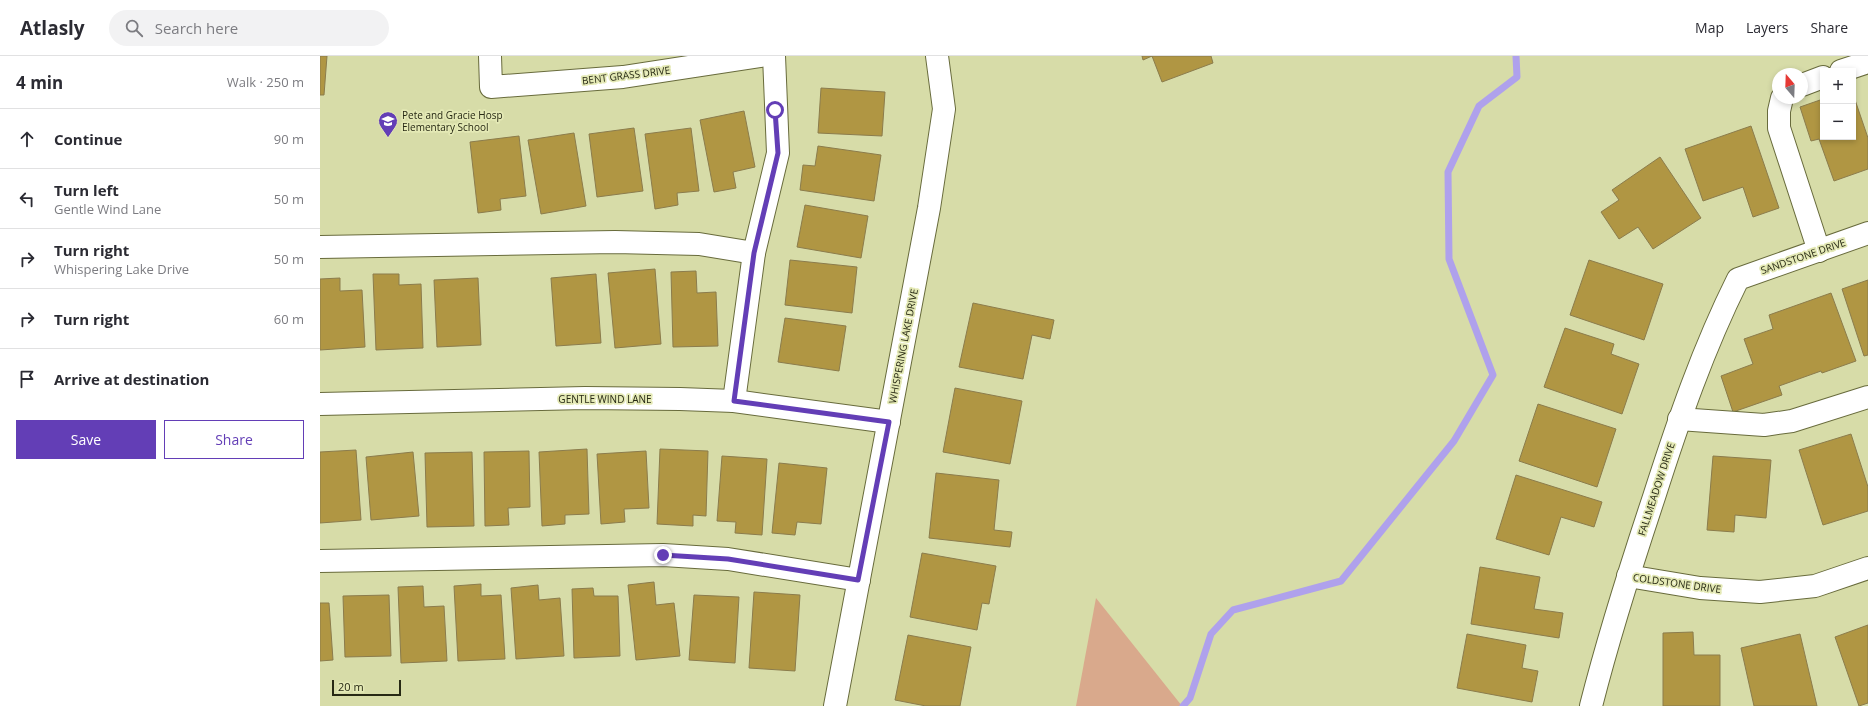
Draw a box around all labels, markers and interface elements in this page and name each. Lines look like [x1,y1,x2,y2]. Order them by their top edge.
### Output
search box [109,10,389,46]
text: Atlasly [20,15,85,41]
icon: search [123,17,145,39]
text: Search here [155,18,238,38]
text: Map [1695,18,1724,37]
text: Layers [1746,18,1788,37]
text: Share [1810,18,1848,37]
street label: BENT GRASS DRIVE [581,63,671,87]
north arrow [1772,68,1808,104]
map controls [1820,68,1856,140]
button: + [1820,68,1856,104]
text: 4 min [16,71,63,94]
text: Walk · 250 m [227,73,304,91]
route start [766,101,784,119]
button: − [1820,104,1856,140]
place label: Pete and Gracie Hosp Elementary School [402,108,503,134]
school or university icon: Pete and Gracie Hosp Elementary School [377,110,399,138]
icon: ahead [16,128,38,150]
text: Continue [54,129,122,149]
text: 90 m [274,130,304,148]
text: Turn left [54,180,119,200]
icon: left [16,188,38,210]
text: 50 m [274,190,304,208]
text: Gentle Wind Lane [54,200,161,218]
street label: SANDSTONE DRIVE [1759,235,1847,277]
text: Turn right [54,240,129,260]
icon: right [16,248,38,270]
text: 50 m [274,250,304,268]
text: Whispering Lake Drive [54,260,189,278]
street label: WHISPERING LAKE DRIVE [885,288,921,404]
icon: right [16,308,38,330]
text: Turn right [54,309,129,329]
text: 60 m [274,310,304,328]
icon: arrive [16,368,38,390]
text: Arrive at destination [54,369,209,389]
street label: GENTLE WIND LANE [558,392,652,406]
button: Save [16,420,156,459]
button: Share [164,420,304,459]
street label: FALLMEADOW DRIVE [1634,441,1678,537]
route end [654,546,672,564]
street label: COLDSTONE DRIVE [1632,570,1722,596]
scale bar [332,678,401,697]
text: 20 m [338,679,364,694]

